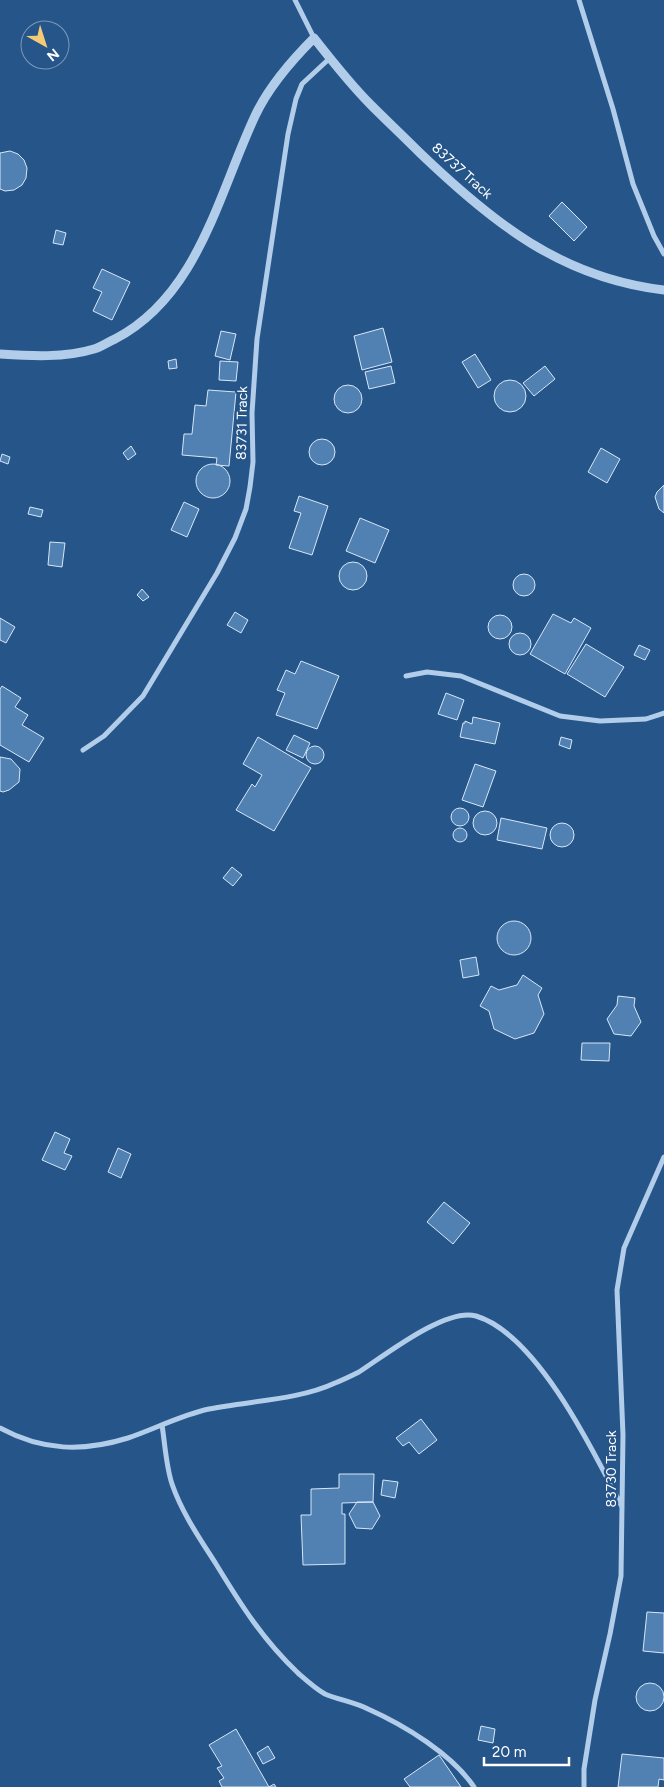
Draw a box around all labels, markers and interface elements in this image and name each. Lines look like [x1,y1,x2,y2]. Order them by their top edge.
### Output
north arrow [20,20,70,70]
text: N [43,45,62,65]
street label: 83737 Track [428,139,496,203]
street label: 83731 Track [233,386,251,460]
street label: 83730 Track [603,1430,620,1508]
scale bar [484,1734,569,1766]
text: 20 m [492,1743,526,1761]

